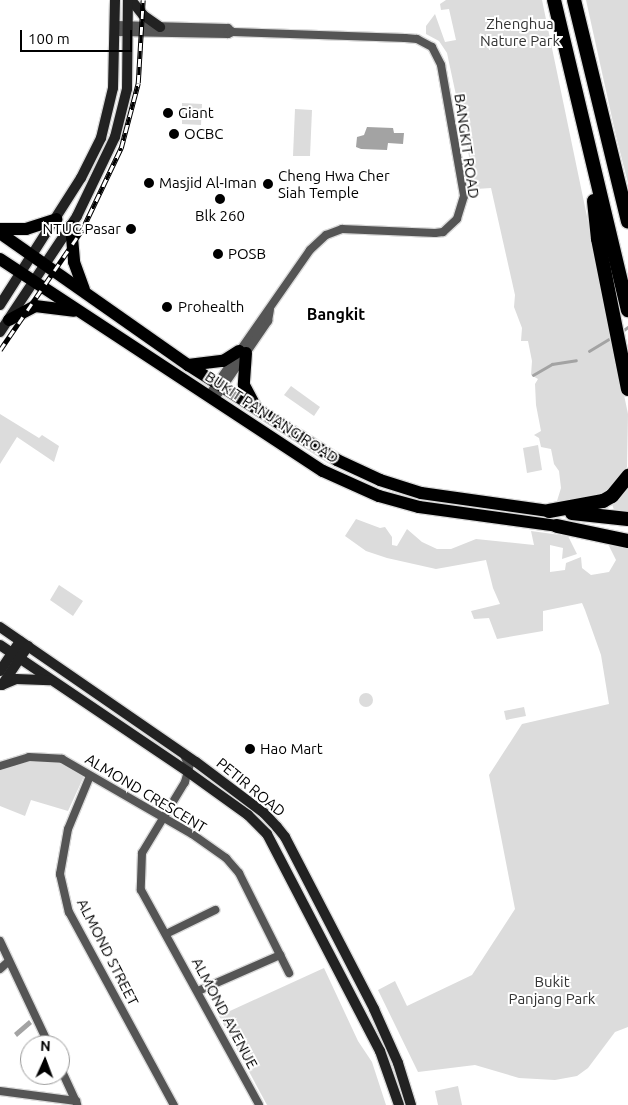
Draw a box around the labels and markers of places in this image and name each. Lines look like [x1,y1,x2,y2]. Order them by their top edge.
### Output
place label: Giant [178,104,214,122]
marker: Giant [162,107,174,119]
place label: OCBC [184,125,224,143]
marker: OCBC [168,128,180,140]
place label: Cheng Hwa Cher Siah Temple [278,166,390,201]
place label: Masjid Al-Iman [159,174,257,192]
marker: Masjid Al-Iman [143,177,155,189]
marker: Cheng Hwa Cher Siah Temple [262,178,274,190]
marker: Blk 260 [214,193,226,205]
place label: Blk 260 [195,207,245,225]
place label: NTUC Pasar [43,220,121,238]
marker: NTUC Pasar [125,223,137,235]
place label: POSB [228,245,266,263]
marker: POSB [212,248,224,260]
place label: Prohealth [178,298,244,316]
marker: Prohealth [160,300,174,314]
place label: Hao Mart [260,740,323,758]
marker: Hao Mart [244,743,256,755]

